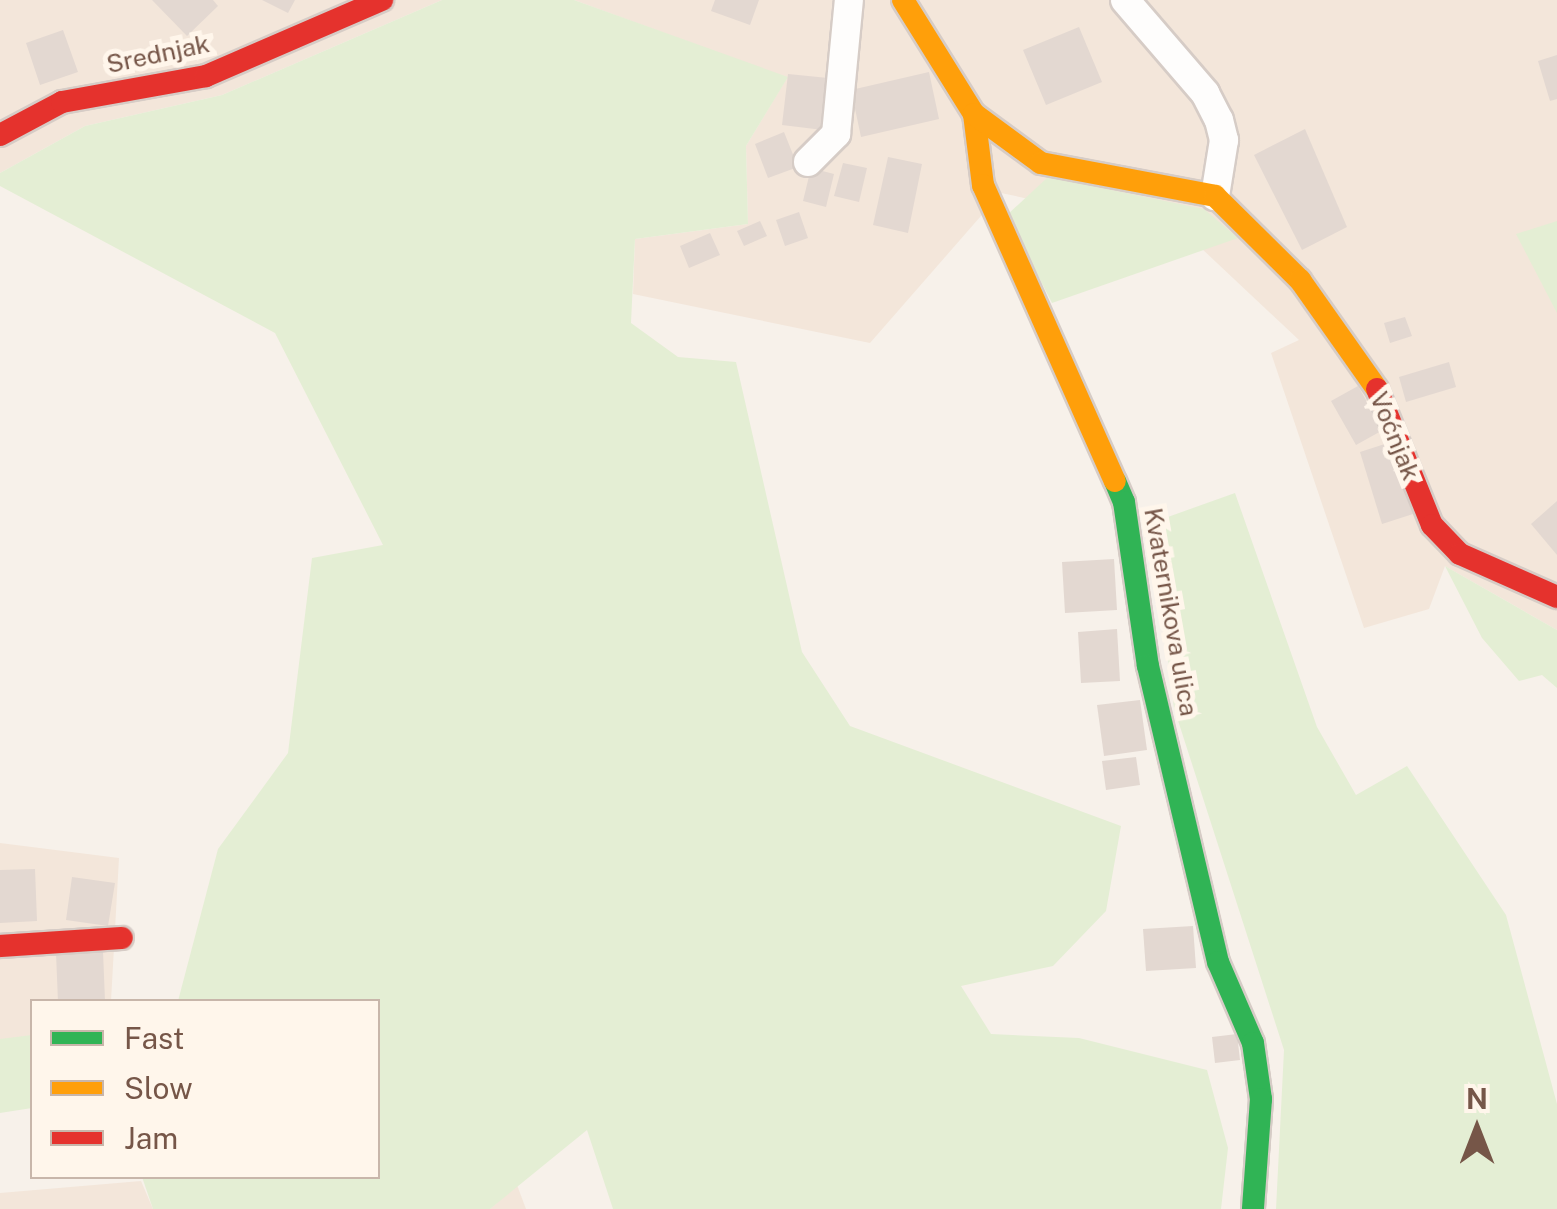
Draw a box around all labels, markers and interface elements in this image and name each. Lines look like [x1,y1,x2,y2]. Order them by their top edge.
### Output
street label: Srednjak [104,28,212,80]
street label: Voćnjak [1364,388,1426,484]
street label: Kvaternikova ulica [1138,506,1204,718]
legend [30,999,380,1179]
text: Fast [124,1020,184,1056]
text: Slow [124,1070,193,1106]
north arrow [1427,1079,1527,1179]
text: N [1466,1082,1488,1115]
text: Jam [124,1120,178,1156]

